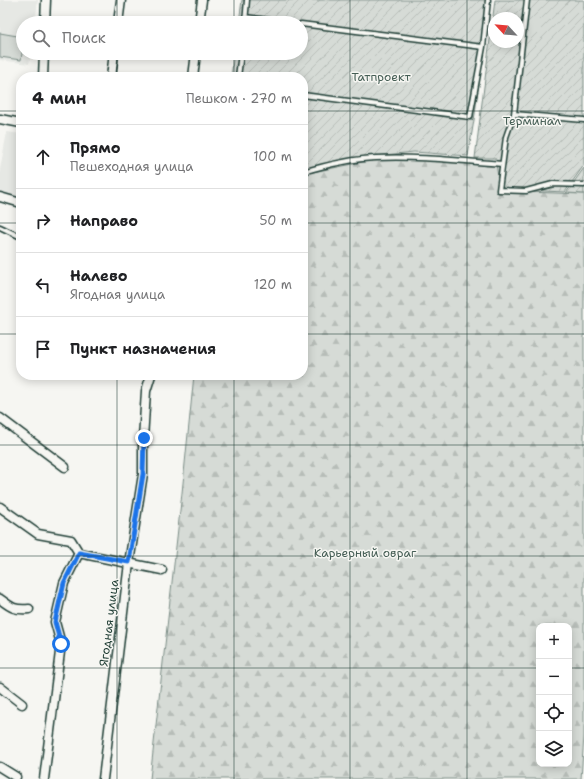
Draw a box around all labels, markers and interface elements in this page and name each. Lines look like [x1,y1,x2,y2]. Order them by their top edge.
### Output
north arrow [488,12,524,48]
search box [16,16,308,60]
icon: search [30,27,52,49]
text: Поиск [62,28,106,48]
park label: Татпроект [351,69,411,85]
text: 4 мин [32,87,87,109]
text: Пешком · 270 m [186,90,292,107]
park label: Терминал [503,113,561,129]
text: Прямо [70,138,120,158]
icon: ahead [32,146,54,168]
text: 100 m [253,148,292,165]
text: Пешеходная улица [70,158,193,175]
icon: right [32,210,54,232]
text: Направо [70,211,138,231]
text: 50 m [259,212,292,229]
text: Налево [70,266,128,286]
icon: left [32,274,54,296]
text: 120 m [254,276,292,293]
text: Ягодная улица [70,286,165,303]
icon: arrive [32,338,54,360]
text: Пункт назначения [70,339,216,359]
route end [135,429,153,447]
park label: Карьерный овраг [314,545,417,561]
street label: Ягодная улица [96,578,122,668]
map controls [536,623,572,767]
button: + [536,623,572,659]
route start [52,635,70,653]
button: − [536,659,572,695]
button: locate [536,695,572,731]
button: layers [536,731,572,767]

